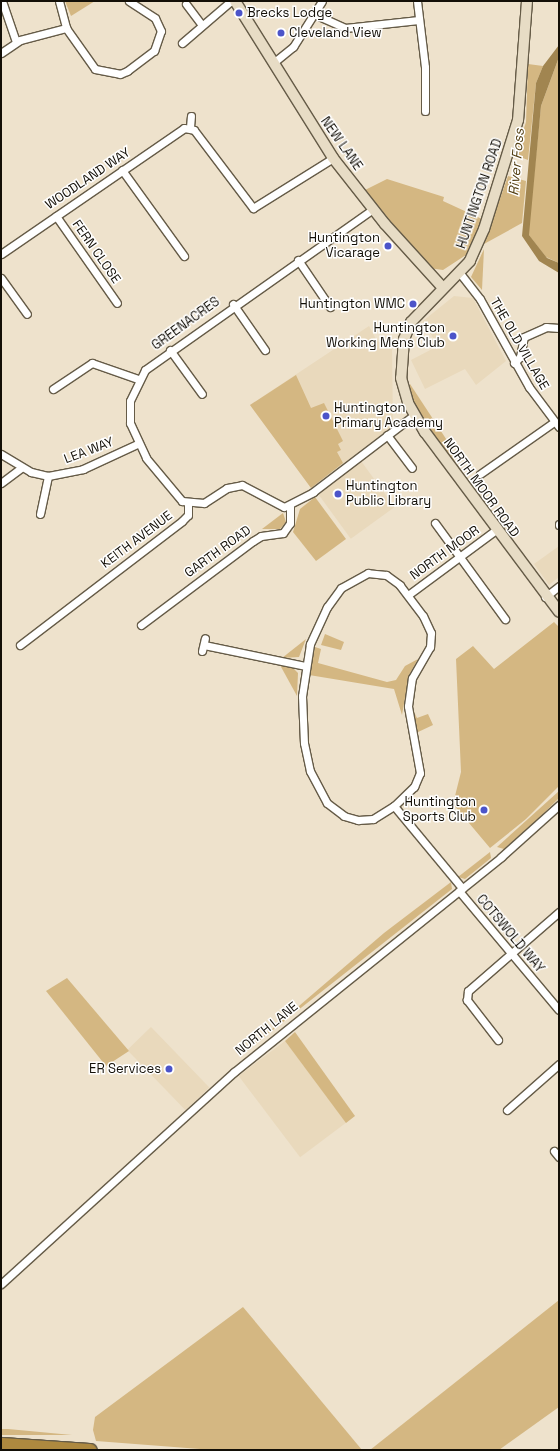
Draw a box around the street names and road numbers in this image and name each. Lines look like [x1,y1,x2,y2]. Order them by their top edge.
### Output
street label: NEW LANE [317,114,365,174]
street label: HUNTINGTON ROAD [454,137,506,251]
street label: WOODLAND WAY [43,145,133,213]
street label: FERN CLOSE [68,217,124,287]
street label: GREENACRES [149,294,223,354]
street label: THE OLD VILLAGE [486,295,552,393]
street label: LEA WAY [62,434,116,468]
street label: NORTH MOOR ROAD [440,435,522,541]
street label: KEITH AVENUE [98,508,176,572]
street label: GARTH ROAD [182,523,254,581]
street label: NORTH MOOR [407,523,483,583]
street label: COTSWOLD WAY [473,892,547,976]
street label: NORTH LANE [233,999,301,1059]

